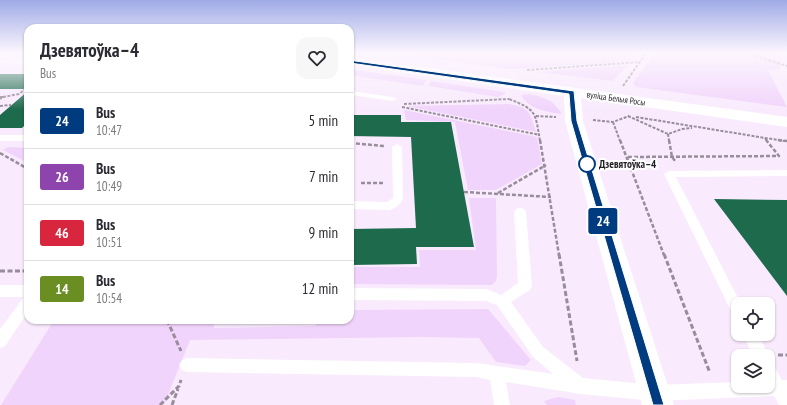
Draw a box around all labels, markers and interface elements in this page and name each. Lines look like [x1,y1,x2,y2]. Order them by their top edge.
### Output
button: heart [296,37,338,79]
text: Дзевятоўка–4 [40,38,139,62]
text: Bus [40,65,56,82]
street label: вуліца Белыя Росы [586,88,646,108]
text: Bus [96,103,115,122]
text: 5 min [308,111,338,130]
text: 24 [55,112,69,130]
text: 10:47 [96,122,122,139]
marker: Дзевятоўка–4 [578,155,596,173]
place label: Дзевятоўка–4 [599,157,657,171]
text: Bus [96,159,115,178]
text: 7 min [309,167,338,186]
text: 26 [55,168,69,186]
text: 10:49 [96,178,122,195]
line badge: 24 [585,208,621,234]
text: 24 [596,212,610,230]
text: Bus [96,215,115,234]
text: 9 min [308,223,338,242]
text: 46 [55,224,69,242]
text: 10:51 [96,234,122,251]
text: Bus [96,271,115,290]
text: 12 min [302,279,338,298]
text: 14 [55,280,69,298]
text: 10:54 [96,290,122,307]
map controls [731,297,775,393]
button: locate [731,297,775,341]
button: layers [731,349,775,393]

